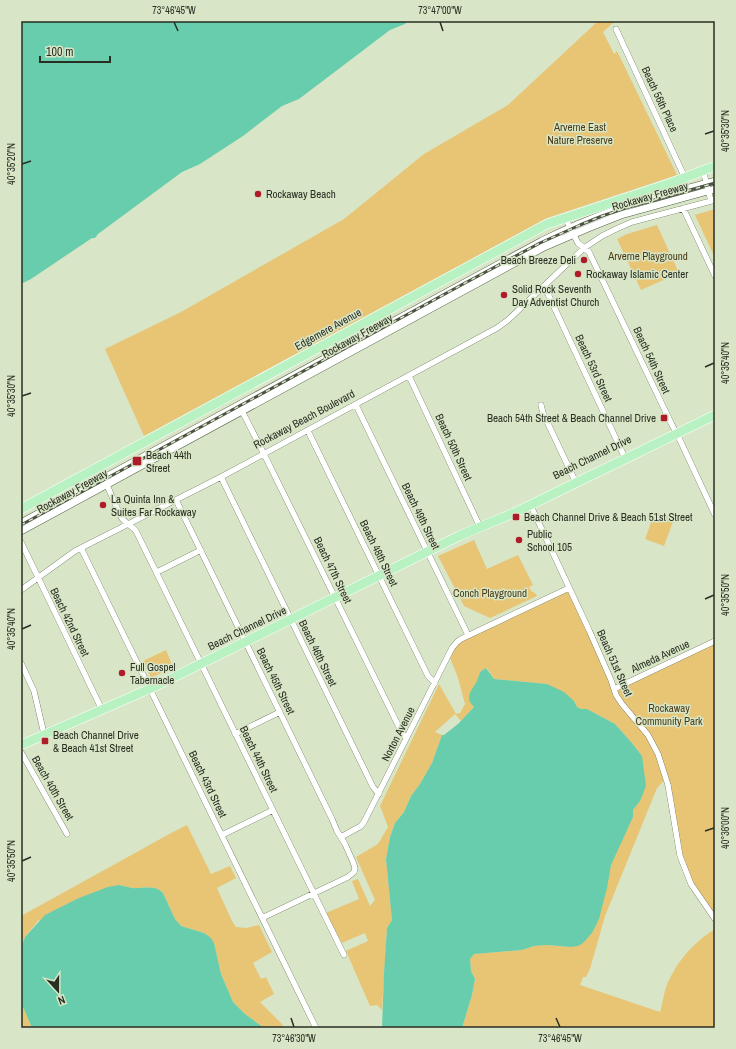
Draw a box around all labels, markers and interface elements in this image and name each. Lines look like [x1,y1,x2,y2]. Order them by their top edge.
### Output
text: 73°46'45"W [152,4,196,17]
text: 73°47'00"W [418,4,462,17]
scale bar [40,38,110,64]
text: 100 m [46,44,73,60]
street label: Beach 56th Place [639,64,681,134]
text: 40°35'30"N [719,110,732,152]
park label: Arverne East Nature Preserve [547,120,613,147]
text: 40°35'20"N [5,143,18,185]
street label: Rockaway Freeway [610,178,690,214]
place label: Rockaway Beach [266,187,336,201]
marker: Rockaway Beach [253,189,263,199]
park label: Arverne Playground [607,249,688,263]
place label: Beach Breeze Deli [501,253,576,267]
marker: Beach Breeze Deli [579,255,589,265]
place label: Rockaway Islamic Center [586,267,688,281]
marker: Rockaway Islamic Center [573,269,583,279]
place label: Solid Rock Seventh Day Adventist Church [512,282,599,309]
marker: Solid Rock Seventh Day Adventist Church [499,290,509,300]
street label: Edgemere Avenue [292,305,364,353]
street label: Rockaway Freeway [319,311,395,361]
street label: Beach 54th Street [630,324,674,396]
street label: Beach 53rd Street [572,332,616,404]
text: 40°35'40"N [719,342,732,384]
text: 40°35'30"N [5,375,18,417]
street label: Rockaway Beach Boulevard [251,386,357,452]
street label: Beach 50th Street [432,411,476,483]
place label: Beach 54th Street & Beach Channel Drive [487,411,656,425]
marker: Beach 54th Street & Beach Channel Drive [659,413,669,423]
street label: Beach Channel Drive [550,432,634,482]
place label: Beach 44th Street [146,448,192,475]
marker: Beach 44th Street [131,455,143,467]
street label: Rockaway Freeway [34,466,110,516]
street label: Beach 49th Street [399,480,443,552]
place label: La Quinta Inn & Suites Far Rockaway [111,492,197,519]
marker: La Quinta Inn & Suites Far Rockaway [98,500,108,510]
place label: Beach Channel Drive & Beach 51st Street [524,510,693,524]
marker: Beach Channel Drive & Beach 51st Street [511,512,521,522]
street label: Beach 48th Street [357,517,401,589]
place label: Public School 105 [527,527,572,554]
street label: Beach 47th Street [311,534,355,606]
marker: Public School 105 [514,535,524,545]
text: 40°35'50"N [719,574,732,616]
street label: Beach 42nd Street [47,585,93,659]
park label: Conch Playground [453,586,527,600]
street label: Beach Channel Drive [205,603,289,653]
text: 40°35'40"N [5,608,18,650]
street label: Beach 46th Street [296,617,340,689]
street label: Beach 51st Street [594,627,636,699]
street label: Almeda Avenue [628,636,692,676]
street label: Beach 45th Street [254,645,298,717]
place label: Full Gospel Tabernacle [130,660,176,687]
marker: Full Gospel Tabernacle [117,668,127,678]
park label: Rockaway Community Park [635,701,703,728]
street label: Norton Avenue [378,704,418,764]
street label: Beach 44th Street [237,723,281,795]
place label: Beach Channel Drive & Beach 41st Street [53,728,139,755]
marker: Beach Channel Drive & Beach 41st Street [40,736,50,746]
street label: Beach 43rd Street [186,748,230,820]
street label: Beach 40th Street [29,753,77,823]
text: 40°36'00"N [719,807,732,849]
text: 40°35'50"N [5,840,18,882]
north arrow [38,971,78,1011]
text: N [56,993,67,1008]
text: 73°46'30"W [272,1032,316,1045]
text: 73°46'45"W [538,1032,582,1045]

